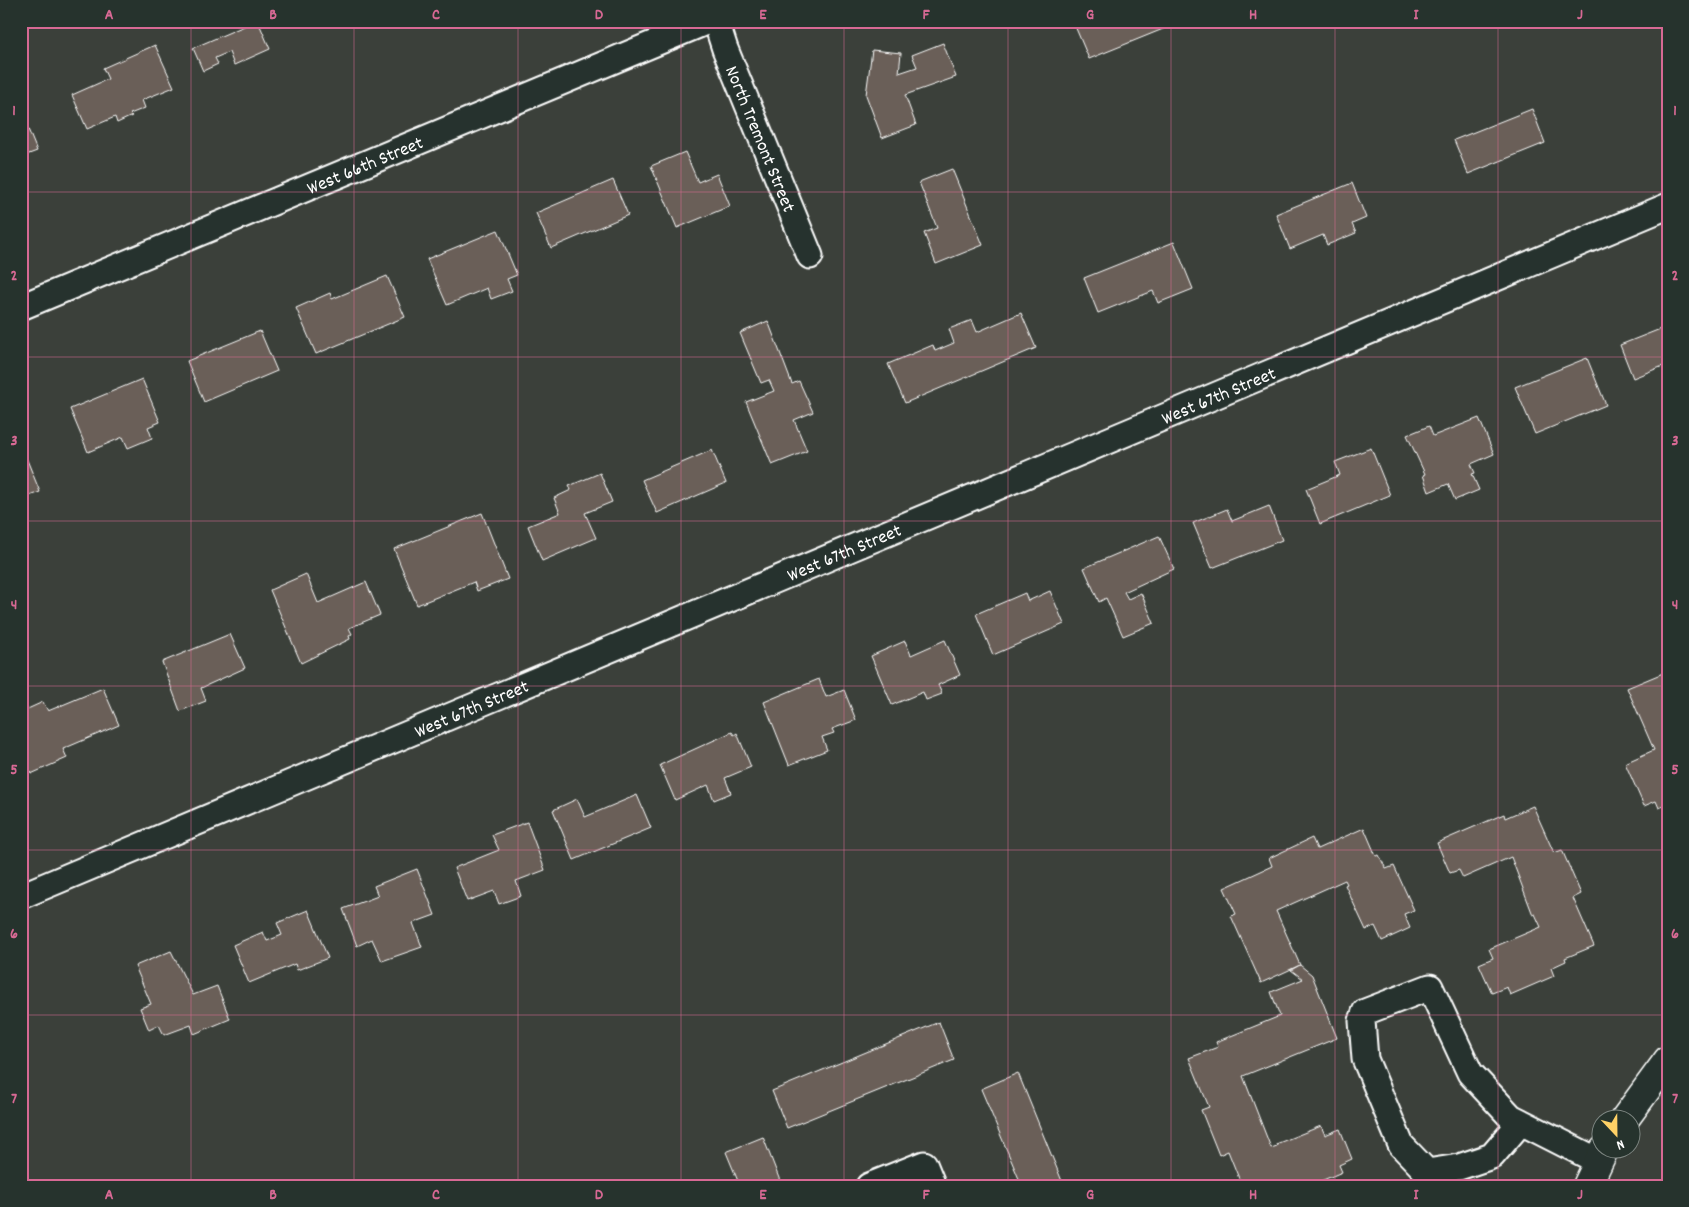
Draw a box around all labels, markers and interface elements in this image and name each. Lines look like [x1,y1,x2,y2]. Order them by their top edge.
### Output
text: A [105,4,114,27]
text: B [269,4,277,27]
text: C [432,4,440,27]
text: D [595,4,604,27]
text: E [759,4,767,27]
text: F [922,4,930,27]
text: G [1086,4,1094,27]
text: H [1249,4,1257,27]
text: I [1414,4,1420,27]
text: J [1577,4,1583,27]
street label: North Tremont Street [716,62,801,217]
text: 1 [12,100,16,123]
text: 1 [1673,100,1677,123]
street label: West 66th Street [304,131,428,203]
text: 2 [11,265,18,288]
text: 2 [1672,265,1679,288]
street label: West 67th Street [1158,362,1281,434]
text: 3 [10,430,18,453]
text: 3 [1671,430,1679,453]
street label: West 67th Street [784,519,906,590]
text: 4 [11,594,17,617]
text: 4 [1672,594,1678,617]
street label: West 67th Street [411,675,534,747]
text: 5 [10,759,18,782]
text: 5 [1671,759,1679,782]
text: 6 [10,923,18,946]
text: 6 [1671,923,1679,946]
text: 7 [11,1088,17,1111]
text: 7 [1672,1088,1678,1111]
north arrow [1592,1110,1642,1160]
text: N [1613,1134,1627,1155]
text: A [105,1184,114,1207]
text: B [269,1184,277,1207]
text: C [432,1184,440,1207]
text: D [595,1184,604,1207]
text: E [759,1184,767,1207]
text: F [922,1184,930,1207]
text: G [1086,1184,1094,1207]
text: H [1249,1184,1257,1207]
text: I [1414,1184,1420,1207]
text: J [1577,1184,1583,1207]

